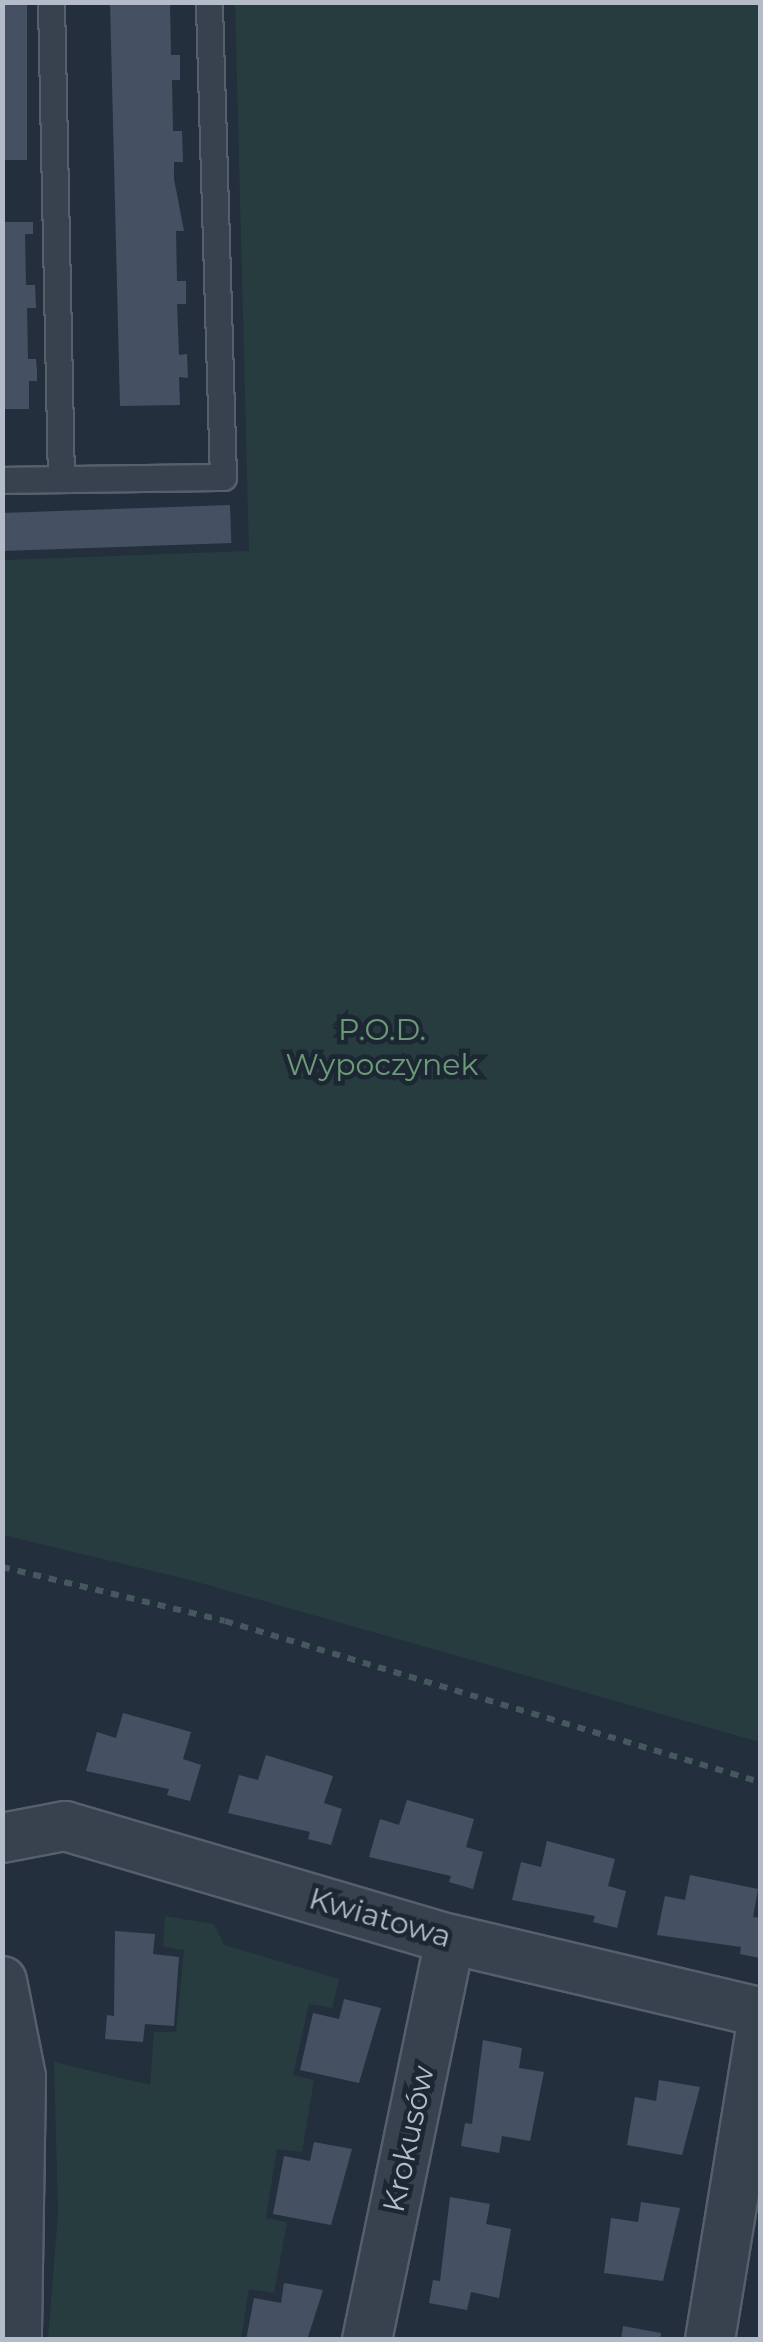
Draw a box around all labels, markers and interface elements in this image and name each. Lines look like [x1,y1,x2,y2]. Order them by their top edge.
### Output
park label: P.O.D. Wypoczynek [286,1012,478,1082]
street label: Kwiatowa [305,1881,455,1955]
street label: Krokusów [376,2063,442,2215]

